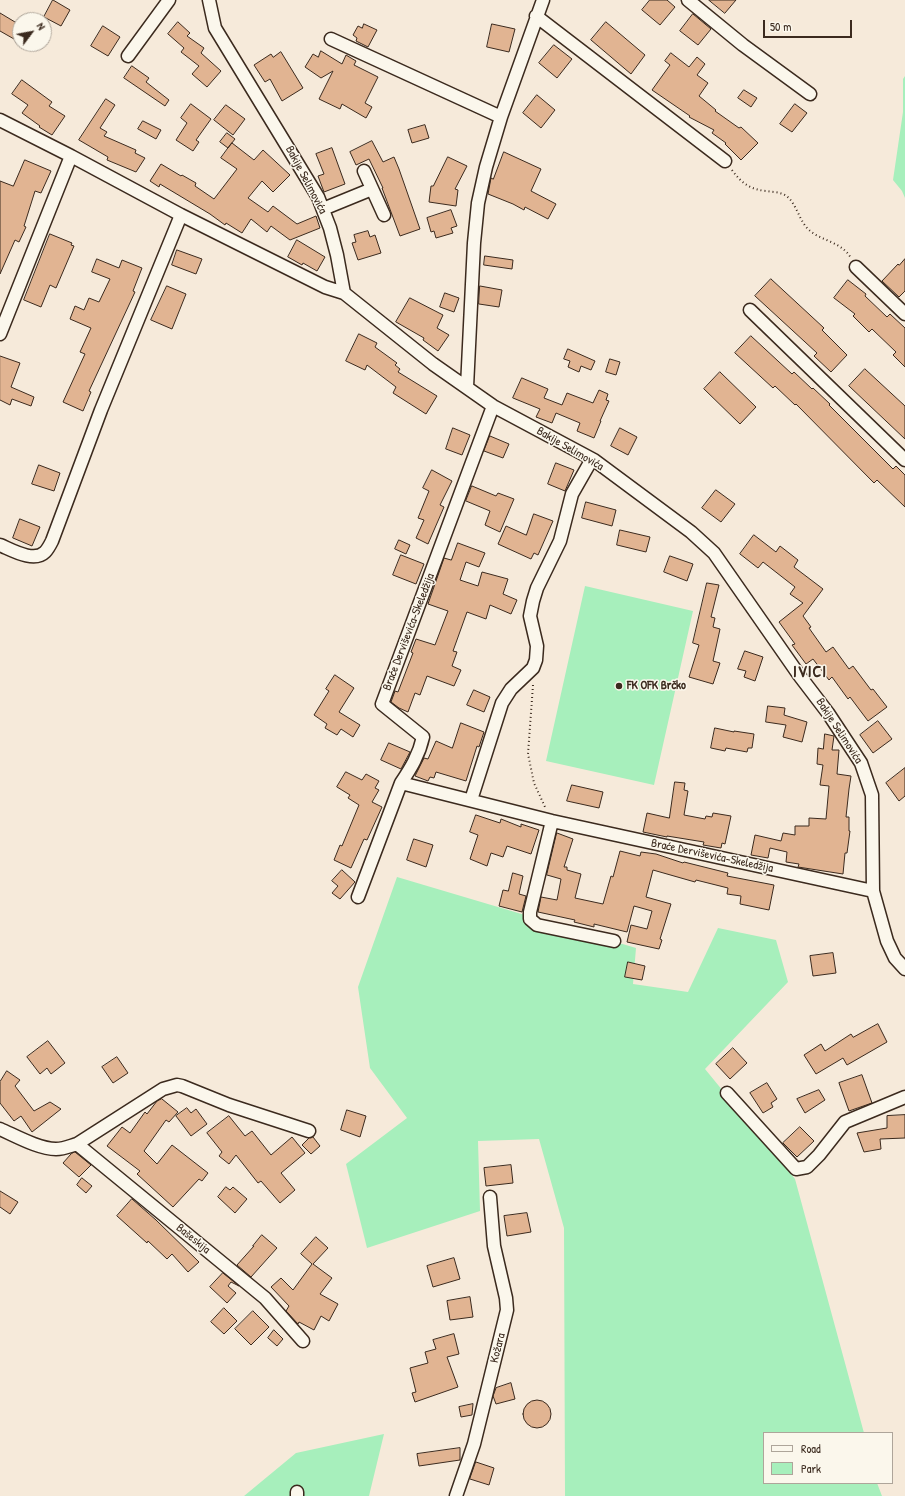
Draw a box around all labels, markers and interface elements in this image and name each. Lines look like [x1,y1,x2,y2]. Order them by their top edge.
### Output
north arrow [12,12,52,52]
scale bar [765,12,854,38]
text: 50 m [770,18,791,35]
text: N [34,20,49,32]
street label: Bakije Selimovića [282,144,330,216]
street label: Bakije Selimovića [534,424,606,474]
street label: Braće Derviševića-Skeledžija [380,571,438,693]
district label: IVICI [793,663,827,683]
place label: FK OFK Brčko [627,679,686,693]
marker: FK OFK Brčko [614,681,624,691]
street label: Bakije Selimovića [813,696,865,766]
street label: Braće Derviševića-Skeledžija [650,836,774,876]
street label: Bašeskija [173,1221,213,1257]
street label: Kožara [487,1332,509,1364]
legend [763,1432,893,1484]
text: Road [801,1440,821,1457]
text: Park [801,1460,821,1477]

